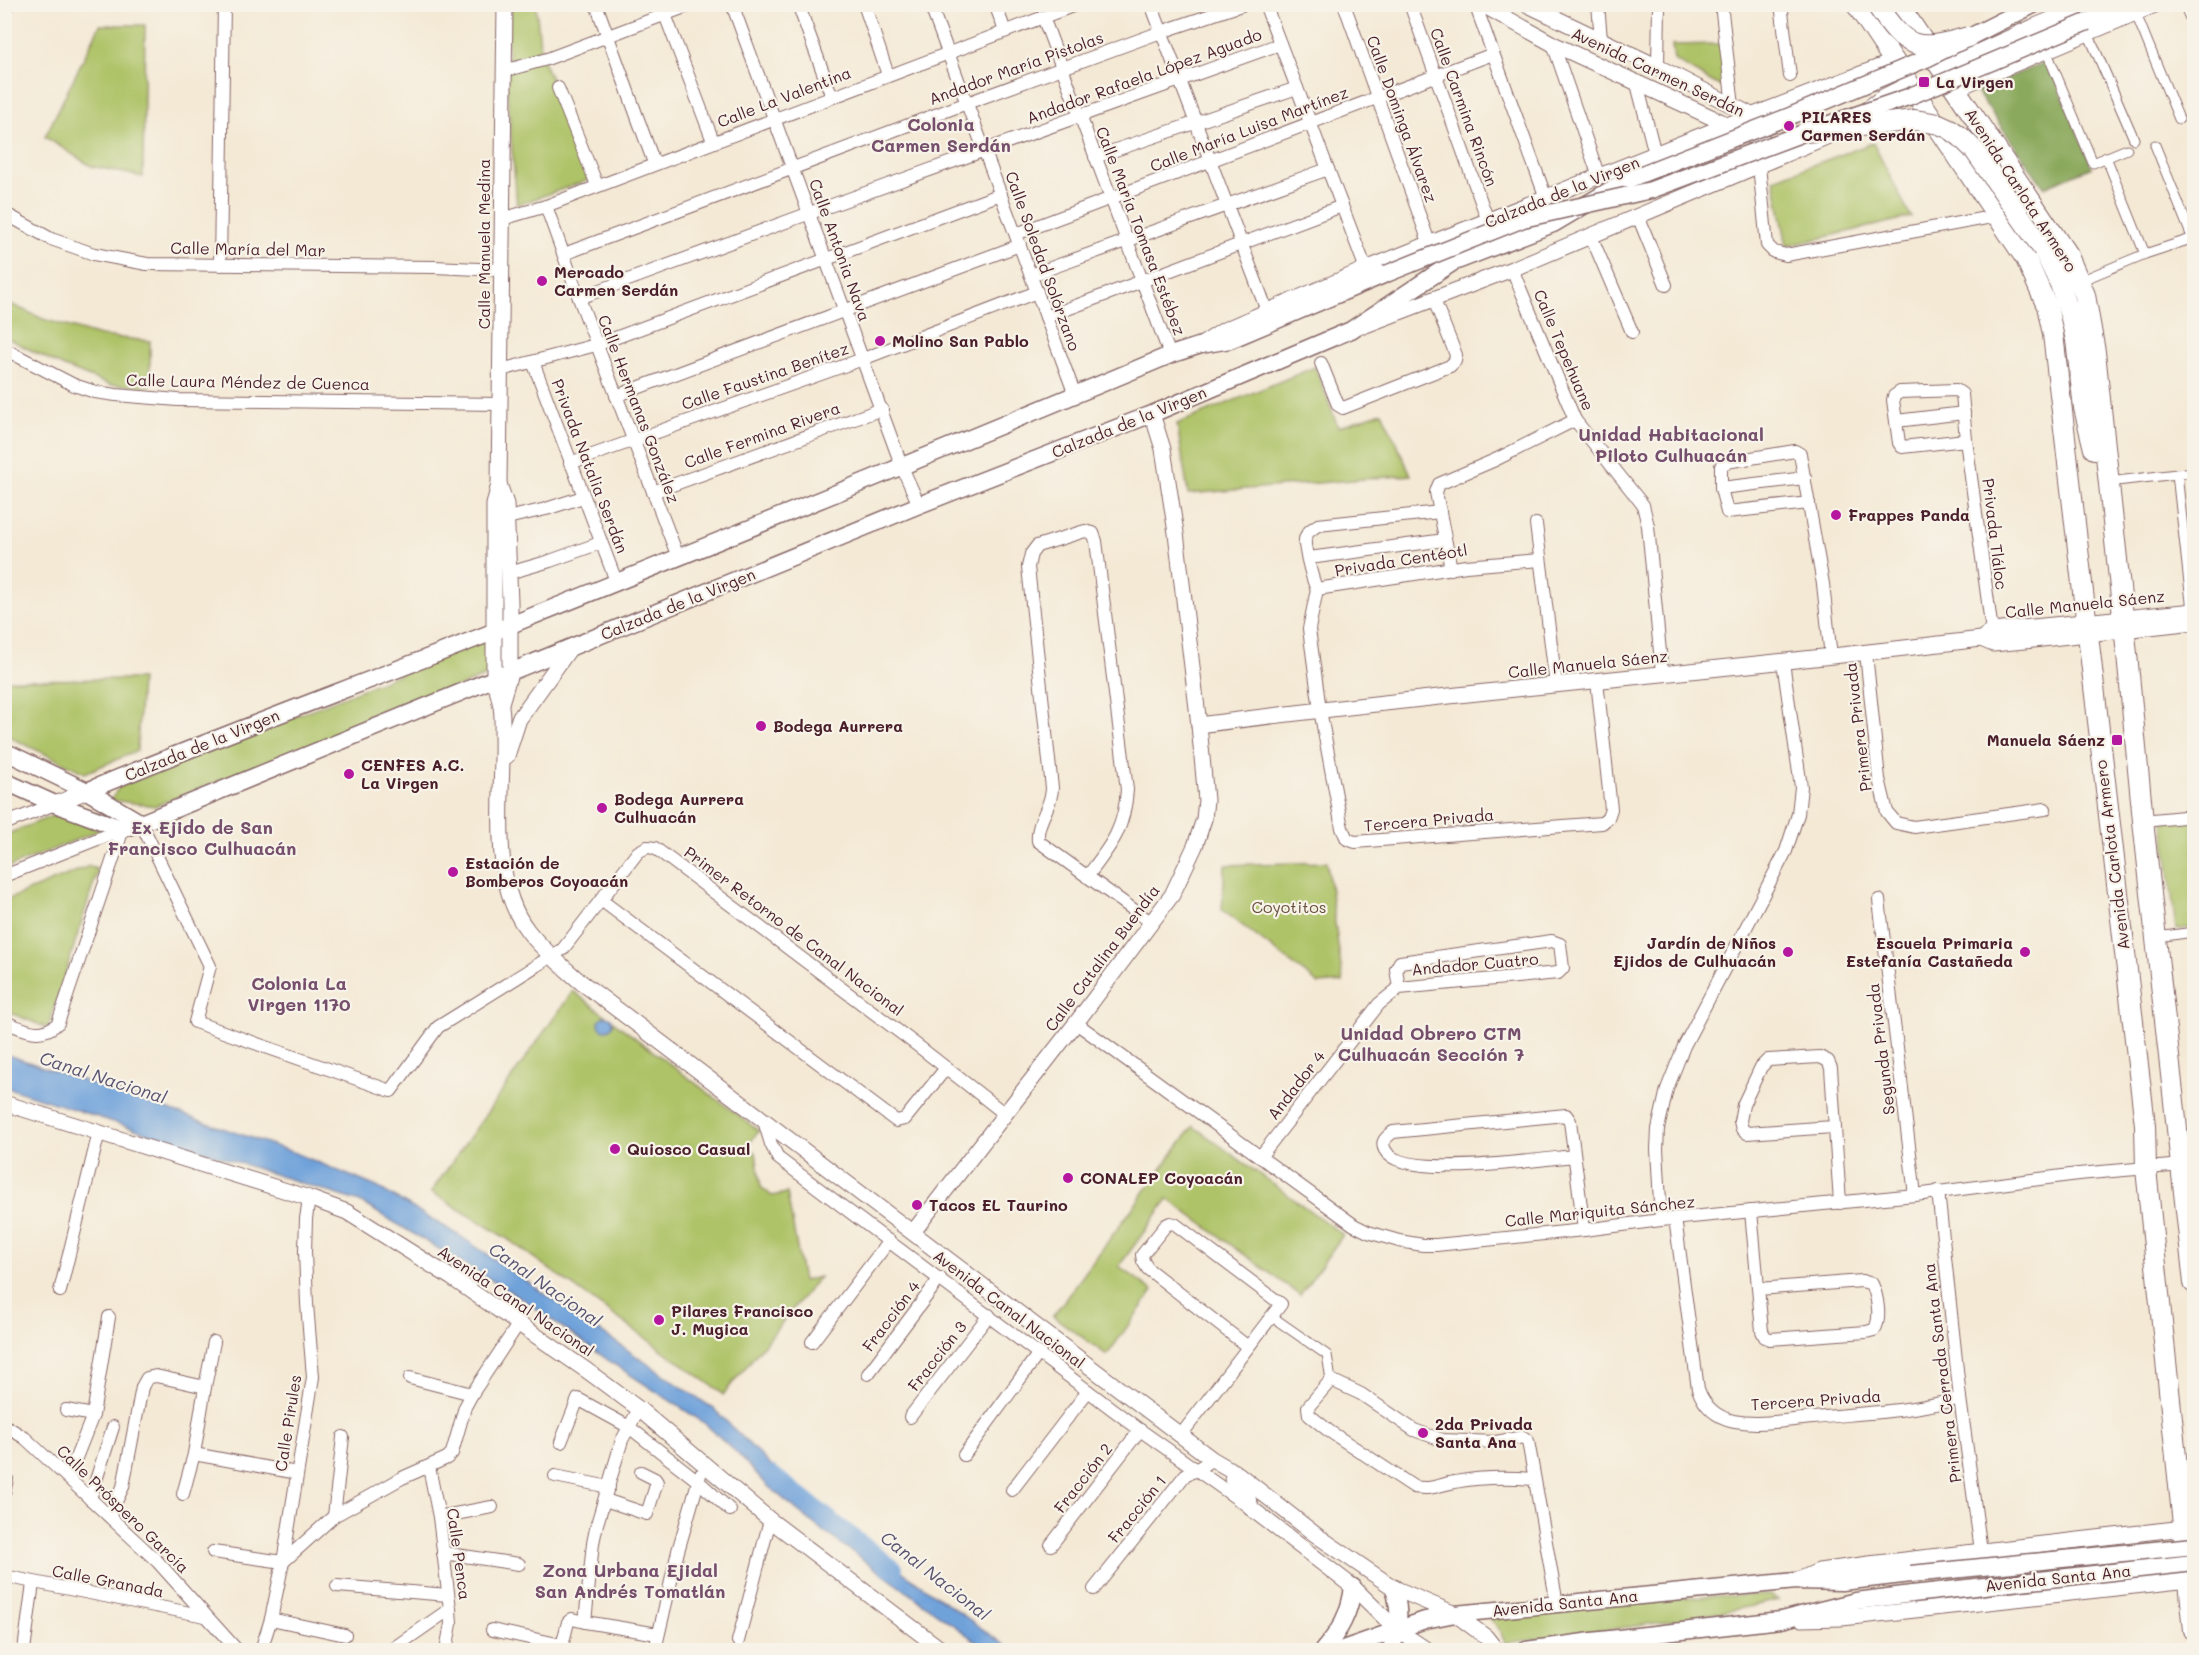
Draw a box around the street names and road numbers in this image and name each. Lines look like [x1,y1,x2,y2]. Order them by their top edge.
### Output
street label: Avenida Carmen Serdán [1568,22,1748,121]
street label: Andador Rafaela López Aguado [1023,23,1264,128]
street label: Calle Carmina Rincón [1426,25,1503,189]
street label: Andador María Pistolas [926,26,1106,109]
street label: Calle Dominga Álvarez [1362,32,1442,205]
street label: Calle La Valentina [714,61,854,132]
street label: Calle María Luisa Martínez [1147,81,1351,176]
street label: Avenida Carlota Armero [1961,104,2082,276]
street label: Calle María Tomasa Estébez [1092,123,1191,338]
street label: Calzada de la Virgen [1481,151,1642,232]
street label: Calle Manuela Medina [473,159,494,329]
street label: Calle Soledad Solórzano [1001,168,1086,353]
street label: Calle Antonia Nava [805,176,876,324]
street label: Calle María del Mar [170,237,326,260]
street label: Calle Tepehuane [1529,286,1599,414]
street label: Calle Hermanas González [594,312,685,506]
street label: Calle Faustina Benítez [679,337,851,414]
street label: Calle Laura Méndez de Cuenca [126,369,370,394]
street label: Privada Natalia Serdán [548,376,633,556]
street label: Calzada de la Virgen [1048,381,1209,462]
street label: Calle Fermina Rivera [681,397,843,473]
street label: Privada Tláloc [1978,477,2013,591]
street label: Privada Centéotl [1333,539,1469,580]
street label: Calzada de la Virgen [597,563,758,644]
street label: Calle Manuela Sáenz [2004,585,2166,622]
street label: Calle Manuela Sáenz [1507,645,1669,682]
street label: Primera Privada [1839,661,1876,793]
street label: Calzada de la Virgen [121,704,282,785]
street label: Avenida Carlota Armero [2089,759,2134,951]
street label: Tercera Privada [1363,803,1495,836]
street label: Primer Retorno de Canal Nacional [680,841,908,1020]
street label: Calle Catalina Buendía [1040,880,1164,1035]
street label: Andador Cuatro [1411,947,1539,980]
street label: Segunda Privada [1862,982,1899,1116]
street label: Andador 4 [1262,1045,1330,1124]
street label: Calle Mariquita Sánchez [1504,1190,1696,1231]
street label: Avenida Canal Nacional [434,1240,599,1361]
street label: Avenida Canal Nacional [929,1245,1089,1373]
street label: Primera Cerrada Santa Ana [1918,1262,1965,1484]
street label: Fracción 4 [857,1276,924,1355]
street label: Fracción 3 [903,1316,971,1395]
street label: Calle Pirules [270,1373,306,1473]
street label: Tercera Privada [1750,1384,1882,1415]
street label: Fracción 2 [1049,1439,1116,1517]
street label: Calle Próspero García [53,1440,194,1577]
street label: Fracción 1 [1103,1470,1170,1547]
street label: Calle Penca [443,1507,476,1601]
street label: Calle Granada [51,1559,166,1602]
street label: Avenida Santa Ana [1984,1559,2132,1596]
street label: Avenida Santa Ana [1491,1584,1639,1621]

